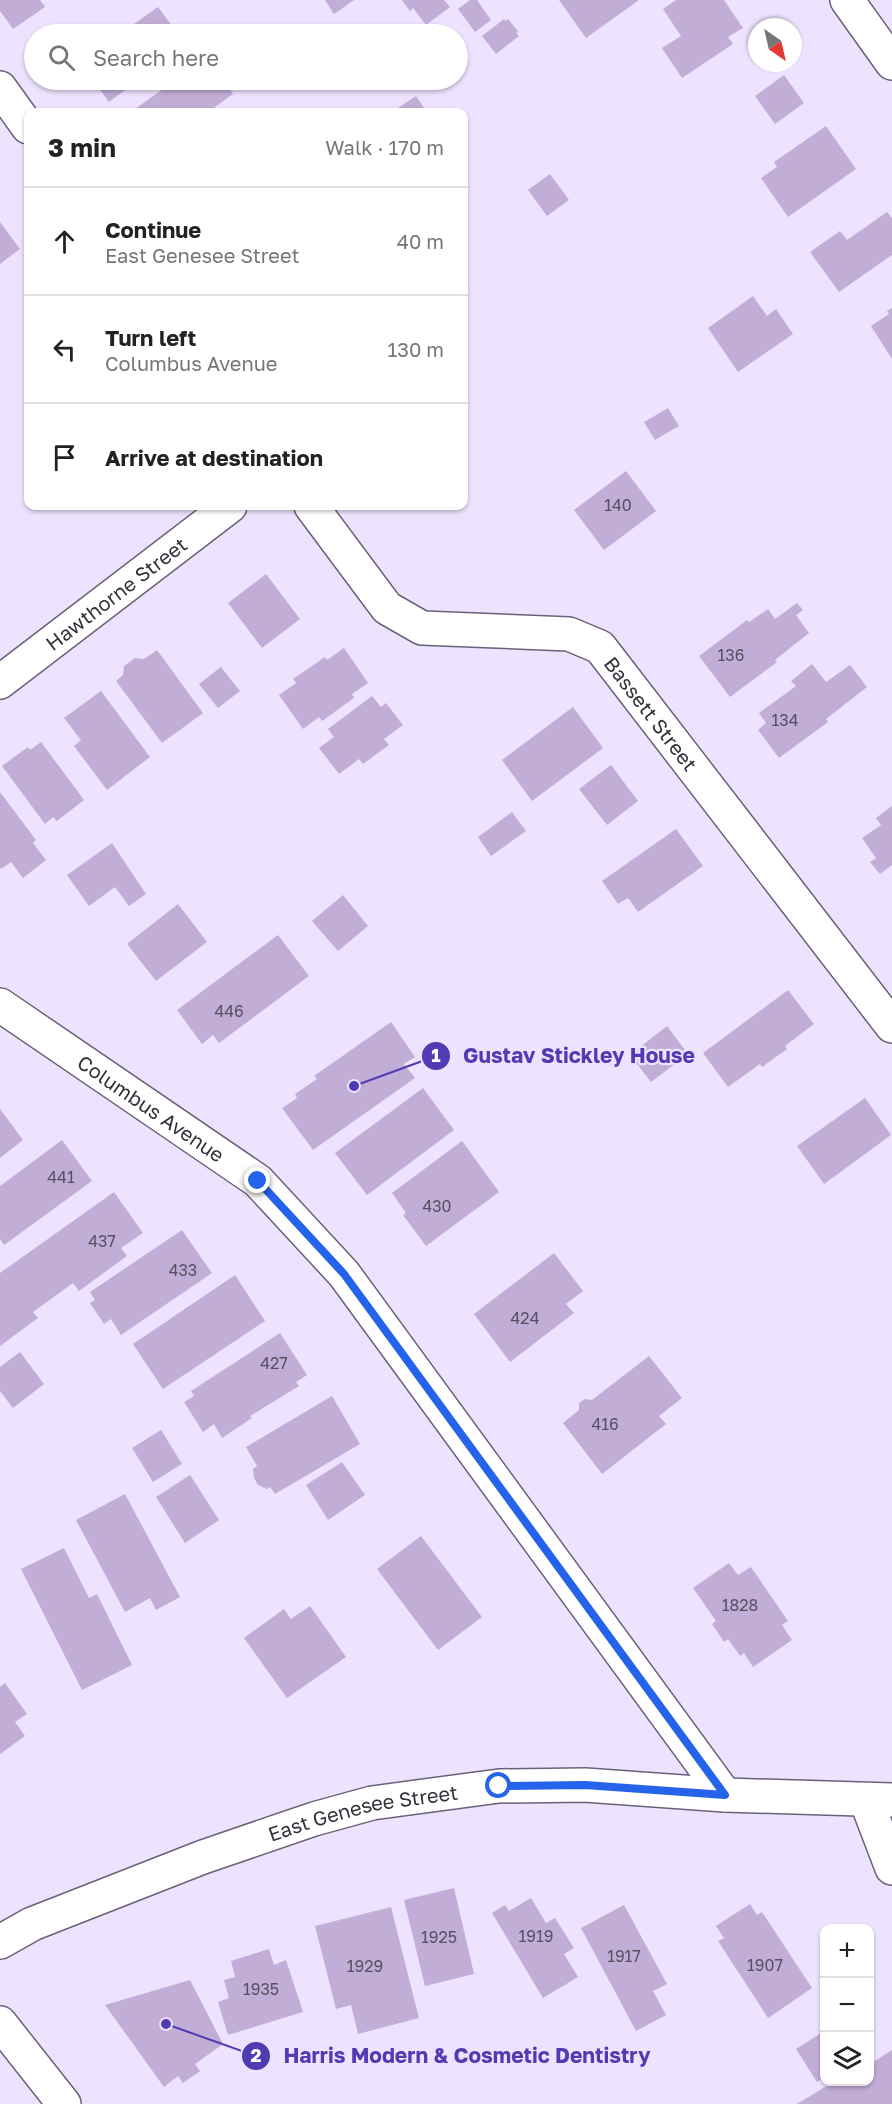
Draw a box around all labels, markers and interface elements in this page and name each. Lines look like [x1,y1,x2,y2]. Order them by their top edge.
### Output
north arrow [748,18,802,72]
search box [24,24,468,90]
icon: search [45,41,78,74]
text: Search here [93,44,219,71]
text: 3 min [48,132,116,163]
text: Walk · 170 m [325,135,444,159]
text: Continue [105,216,201,243]
icon: ahead [48,225,81,258]
text: 40 m [397,229,444,253]
text: East Genesee Street [105,243,300,267]
text: Turn left [105,324,196,351]
icon: left [48,333,81,366]
text: 130 m [388,337,444,361]
text: Columbus Avenue [105,351,277,375]
icon: arrive [48,441,81,474]
text: Arrive at destination [105,444,323,471]
house number: 140 [604,495,632,515]
street label: Hawthorne Street [41,532,191,655]
house number: 136 [718,645,744,665]
street label: Bassett Street [600,652,703,775]
house number: 134 [772,710,798,730]
house number: 446 [214,1001,244,1021]
callout: Gustav Stickley House [421,1036,707,1075]
text: Gustav Stickley House [463,1042,695,1068]
text: 1 [431,1044,441,1066]
street label: Columbus Avenue [73,1050,229,1167]
house number: 441 [47,1167,75,1187]
route end [244,1167,270,1193]
house number: 430 [422,1196,452,1216]
house number: 437 [88,1231,116,1251]
house number: 433 [169,1260,197,1280]
house number: 424 [511,1308,539,1328]
house number: 427 [260,1353,288,1373]
house number: 416 [591,1414,619,1434]
house number: 1828 [722,1595,758,1615]
route start [485,1772,511,1798]
street label: East Genesee Street [265,1780,459,1846]
map controls [820,1924,874,2086]
button: + [820,1924,874,1978]
house number: 1919 [519,1926,553,1946]
house number: 1925 [421,1927,457,1947]
house number: 1917 [607,1946,641,1966]
house number: 1907 [747,1955,783,1975]
house number: 1929 [347,1956,383,1976]
button: − [820,1978,874,2032]
house number: 1935 [243,1979,279,1999]
button: layers [820,2032,874,2086]
callout: Harris Modern & Cosmetic Dentistry [241,2036,662,2075]
text: Harris Modern & Cosmetic Dentistry [283,2042,651,2068]
text: 2 [251,2044,262,2066]

